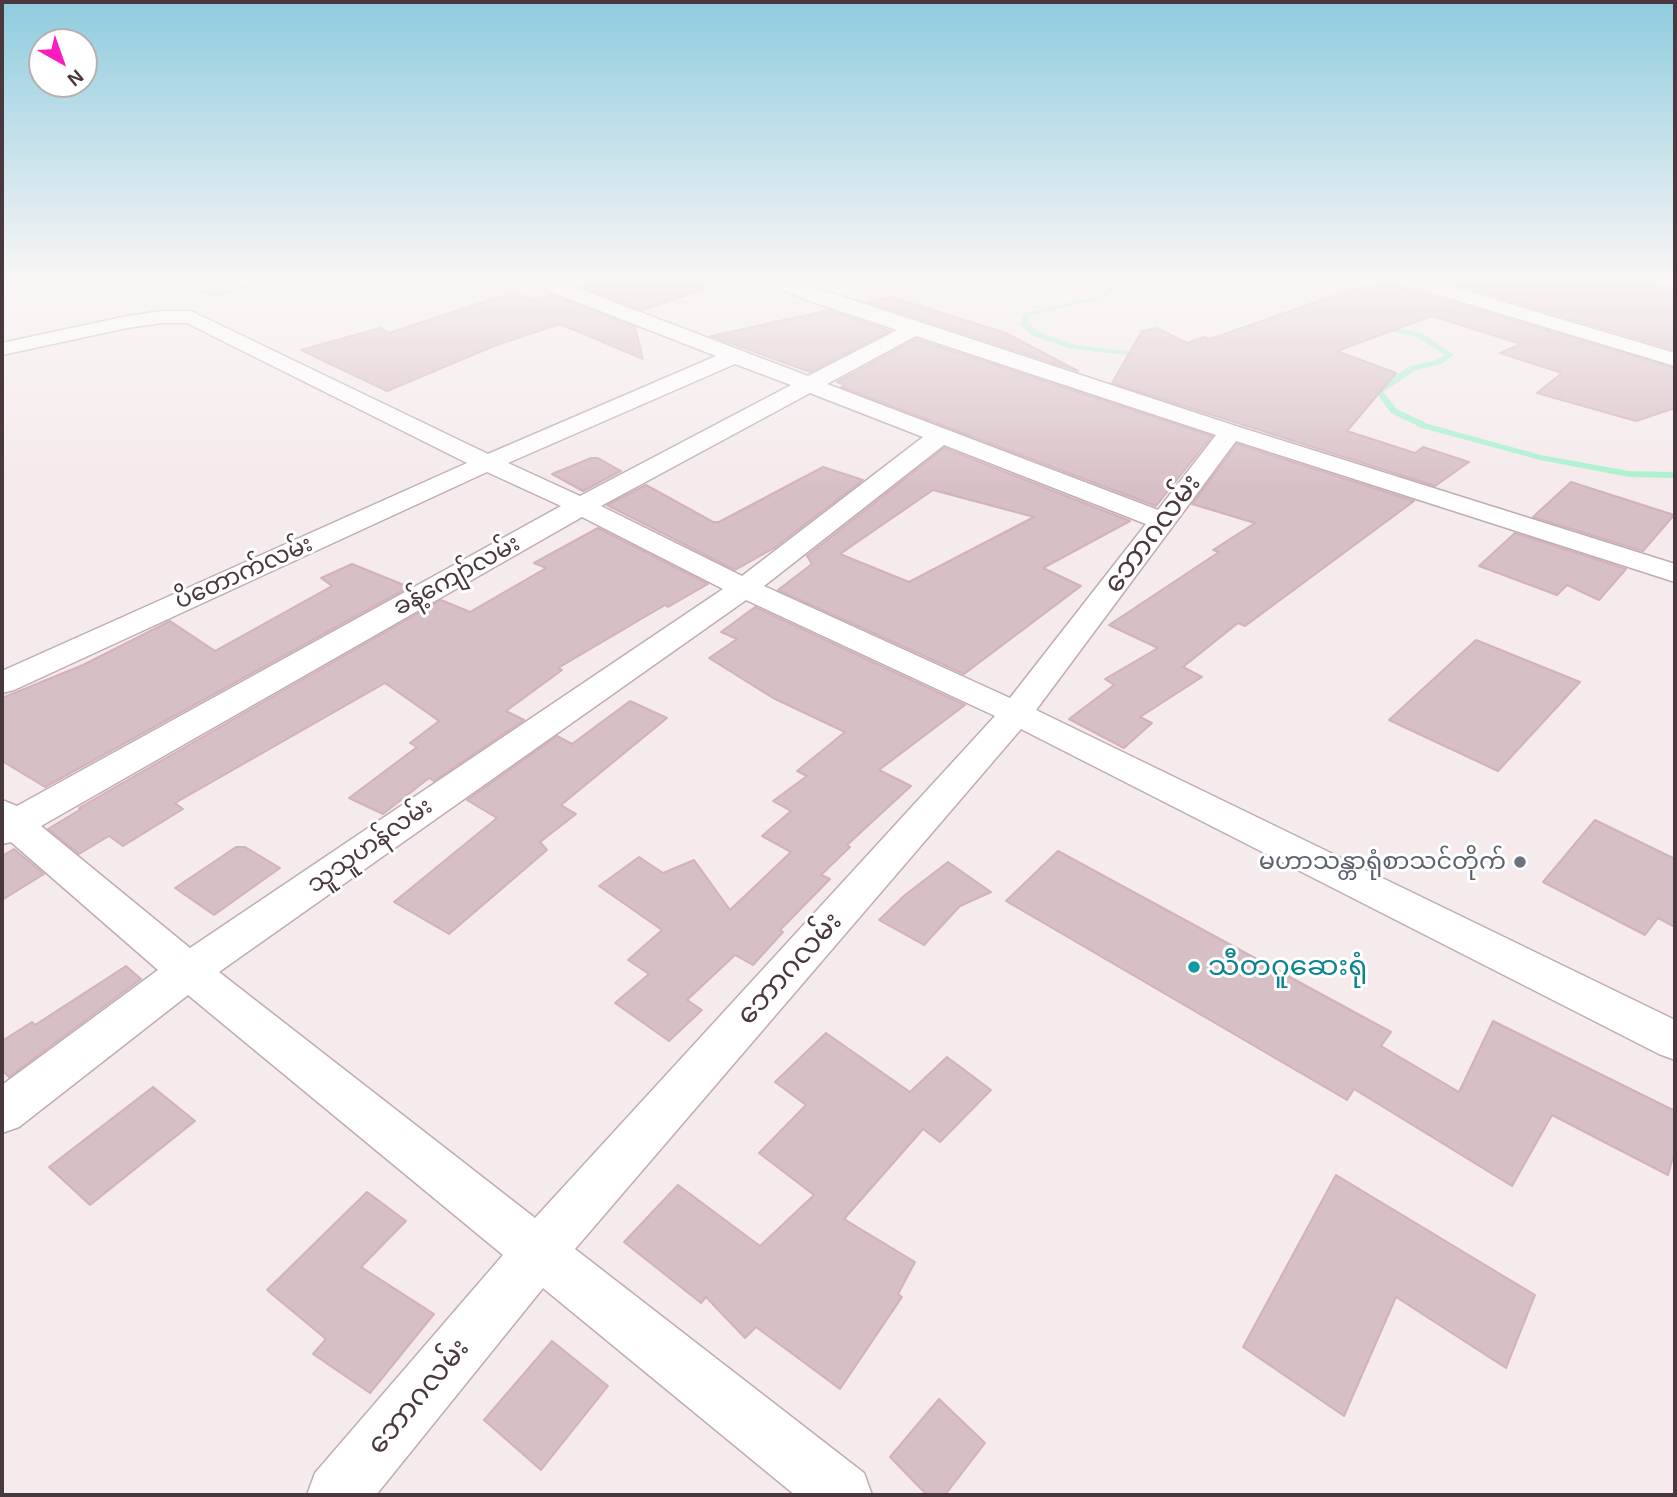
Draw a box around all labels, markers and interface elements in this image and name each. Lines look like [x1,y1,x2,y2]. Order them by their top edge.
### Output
north arrow [28,28,98,98]
text: N [64,65,88,90]
street label: ဘောဂလမ်း [1097,468,1209,600]
street label: ခန့်ကျော်လမ်း [389,529,525,623]
street label: ပိတောက်လမ်း [171,530,317,616]
street label: သူသူဟန်လမ်း [302,792,438,900]
place label: မဟာသန္တာရုံစာသင်တိုက် [1259,848,1506,876]
marker: မဟာသန္တာရုံစာသင်တိုက် [1512,854,1528,870]
street label: ဘောဂလမ်း [731,906,849,1032]
place label: သီတဂူဆေးရုံ [1208,950,1367,984]
marker: သီတဂူဆေးရုံ [1186,959,1202,975]
street label: ဘောဂလမ်း [361,1332,477,1462]

